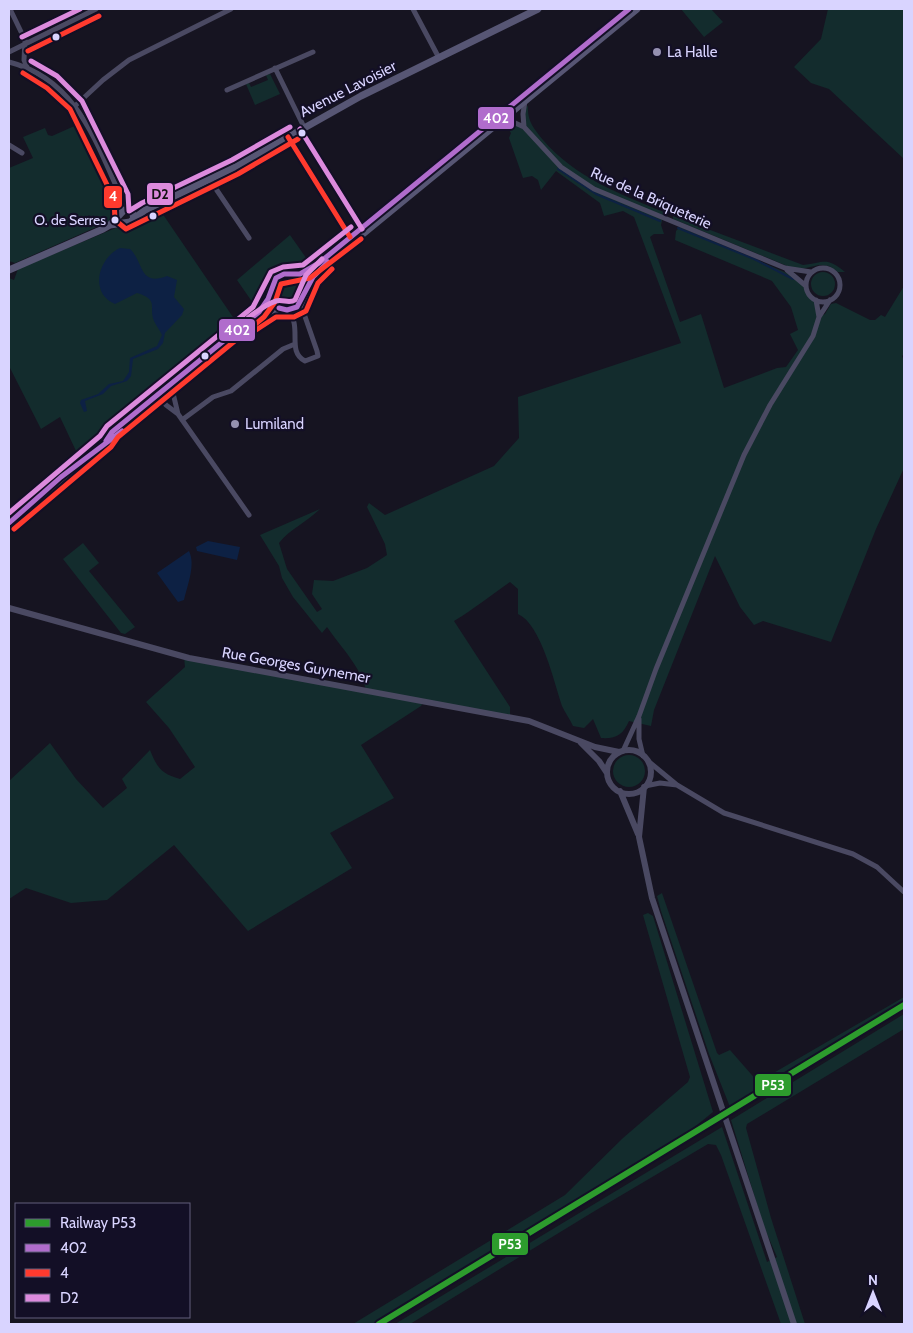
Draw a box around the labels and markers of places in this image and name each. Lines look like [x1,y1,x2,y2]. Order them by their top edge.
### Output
unlabelled marker [51,32,61,42]
place label: La Halle [667,43,718,61]
marker: La Halle [651,46,663,58]
unlabelled marker [297,128,307,138]
place label: O. de Serres [34,211,106,229]
unlabelled marker [148,211,158,221]
marker: O. de Serres [110,215,120,225]
unlabelled marker [200,351,210,361]
place label: Lumiland [245,415,304,433]
marker: Lumiland [229,418,241,430]

